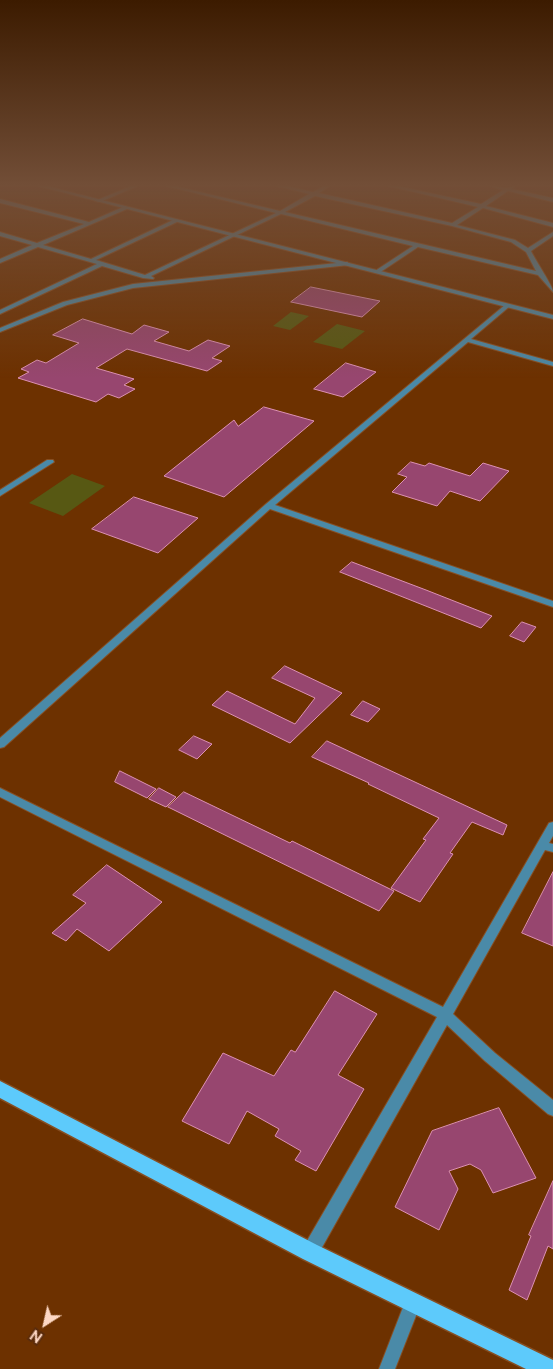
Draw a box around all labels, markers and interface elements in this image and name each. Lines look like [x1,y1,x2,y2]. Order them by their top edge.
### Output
north arrow [20,1299,70,1349]
text: N [27,1327,45,1346]

